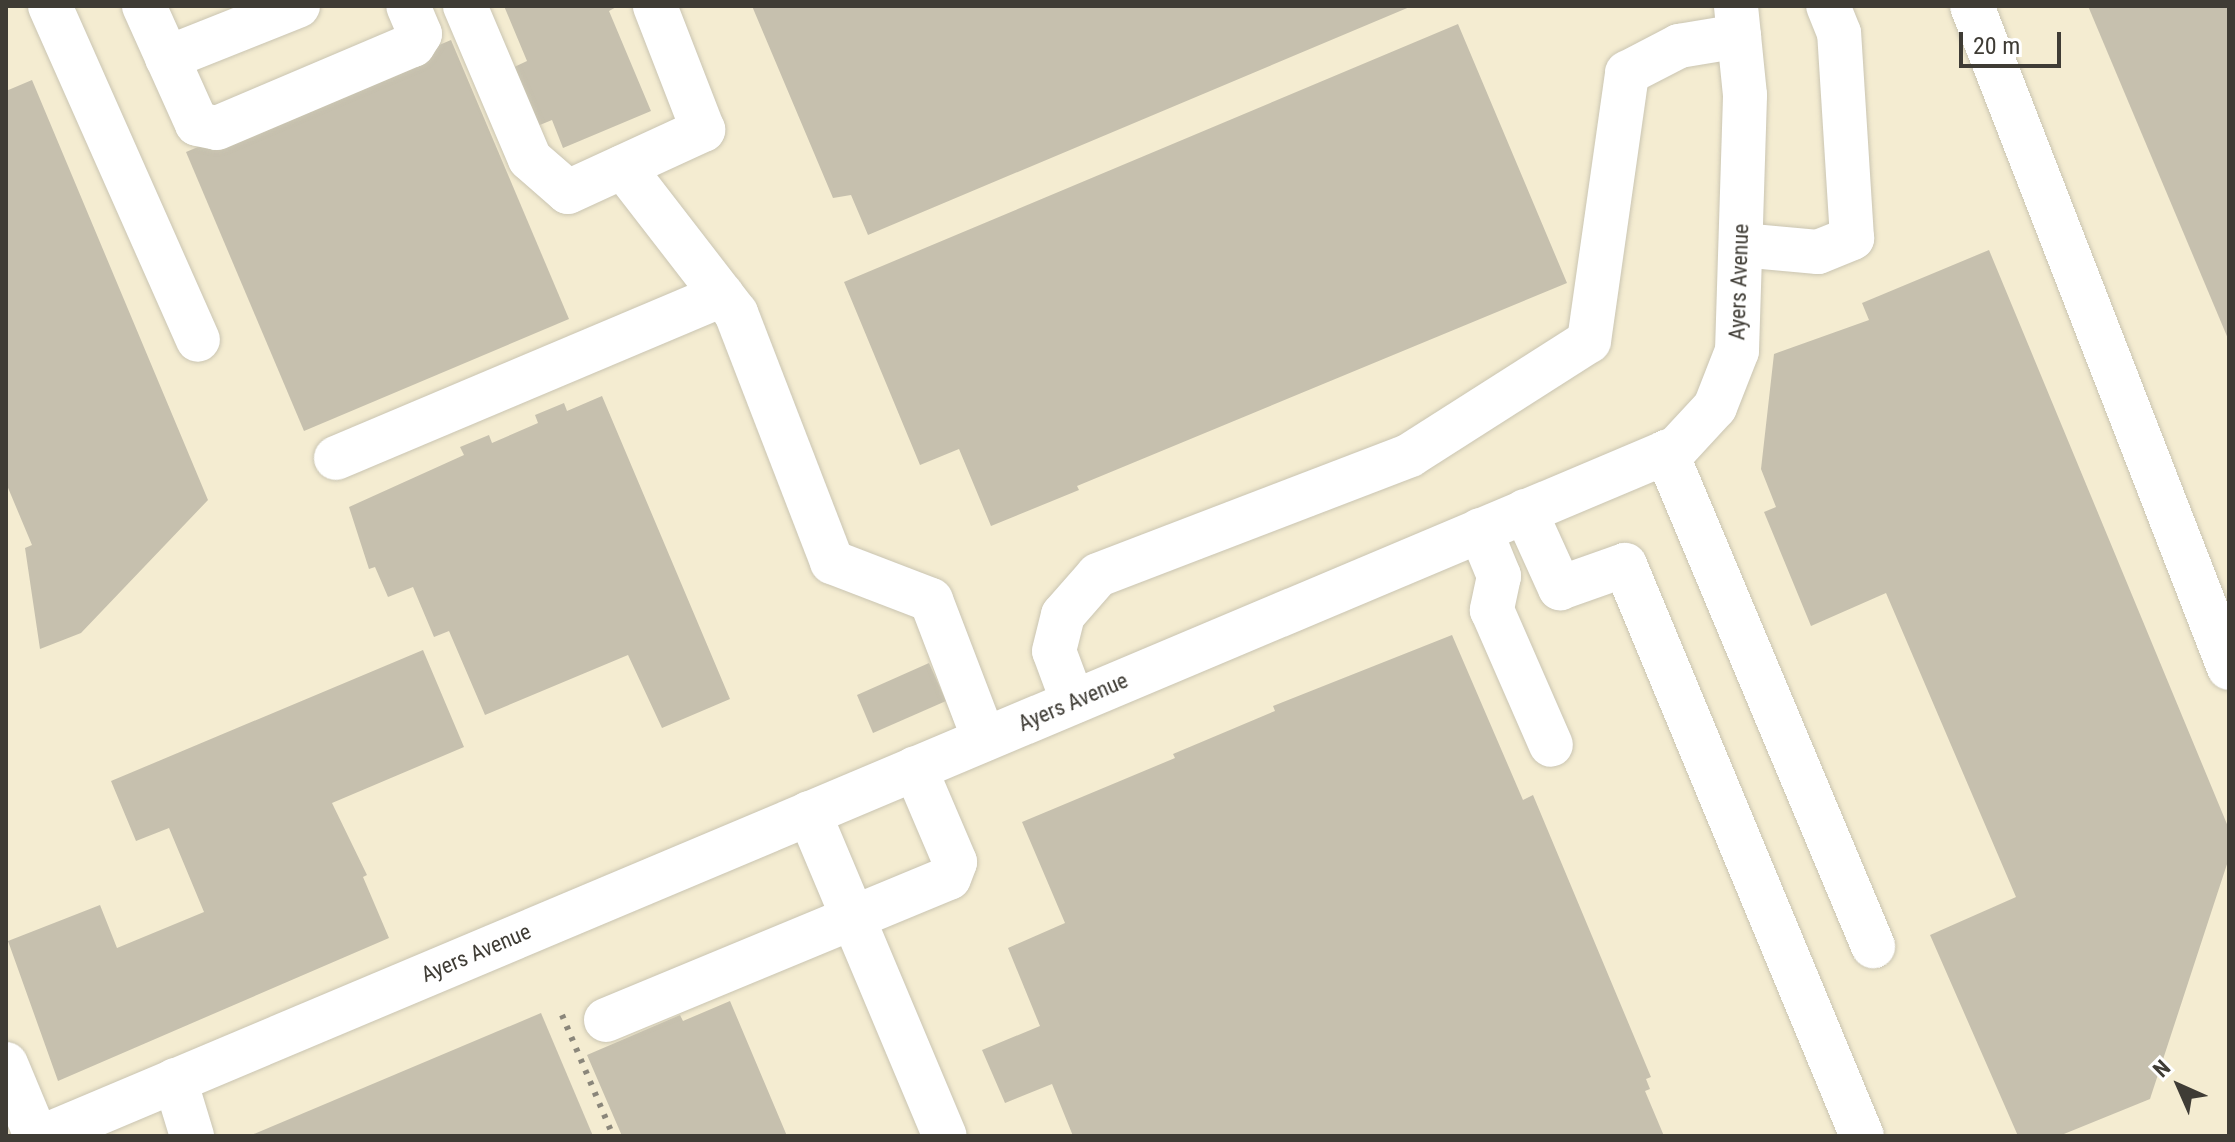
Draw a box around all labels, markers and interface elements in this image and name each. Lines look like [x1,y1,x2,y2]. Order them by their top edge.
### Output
scale bar [1963,16,2065,66]
text: 20 m [1973,32,2020,60]
street label: Ayers Avenue [1724,223,1754,341]
street label: Ayers Avenue [1014,667,1132,737]
street label: Ayers Avenue [417,918,535,988]
north arrow [2139,1046,2219,1126]
text: N [2148,1055,2175,1082]

